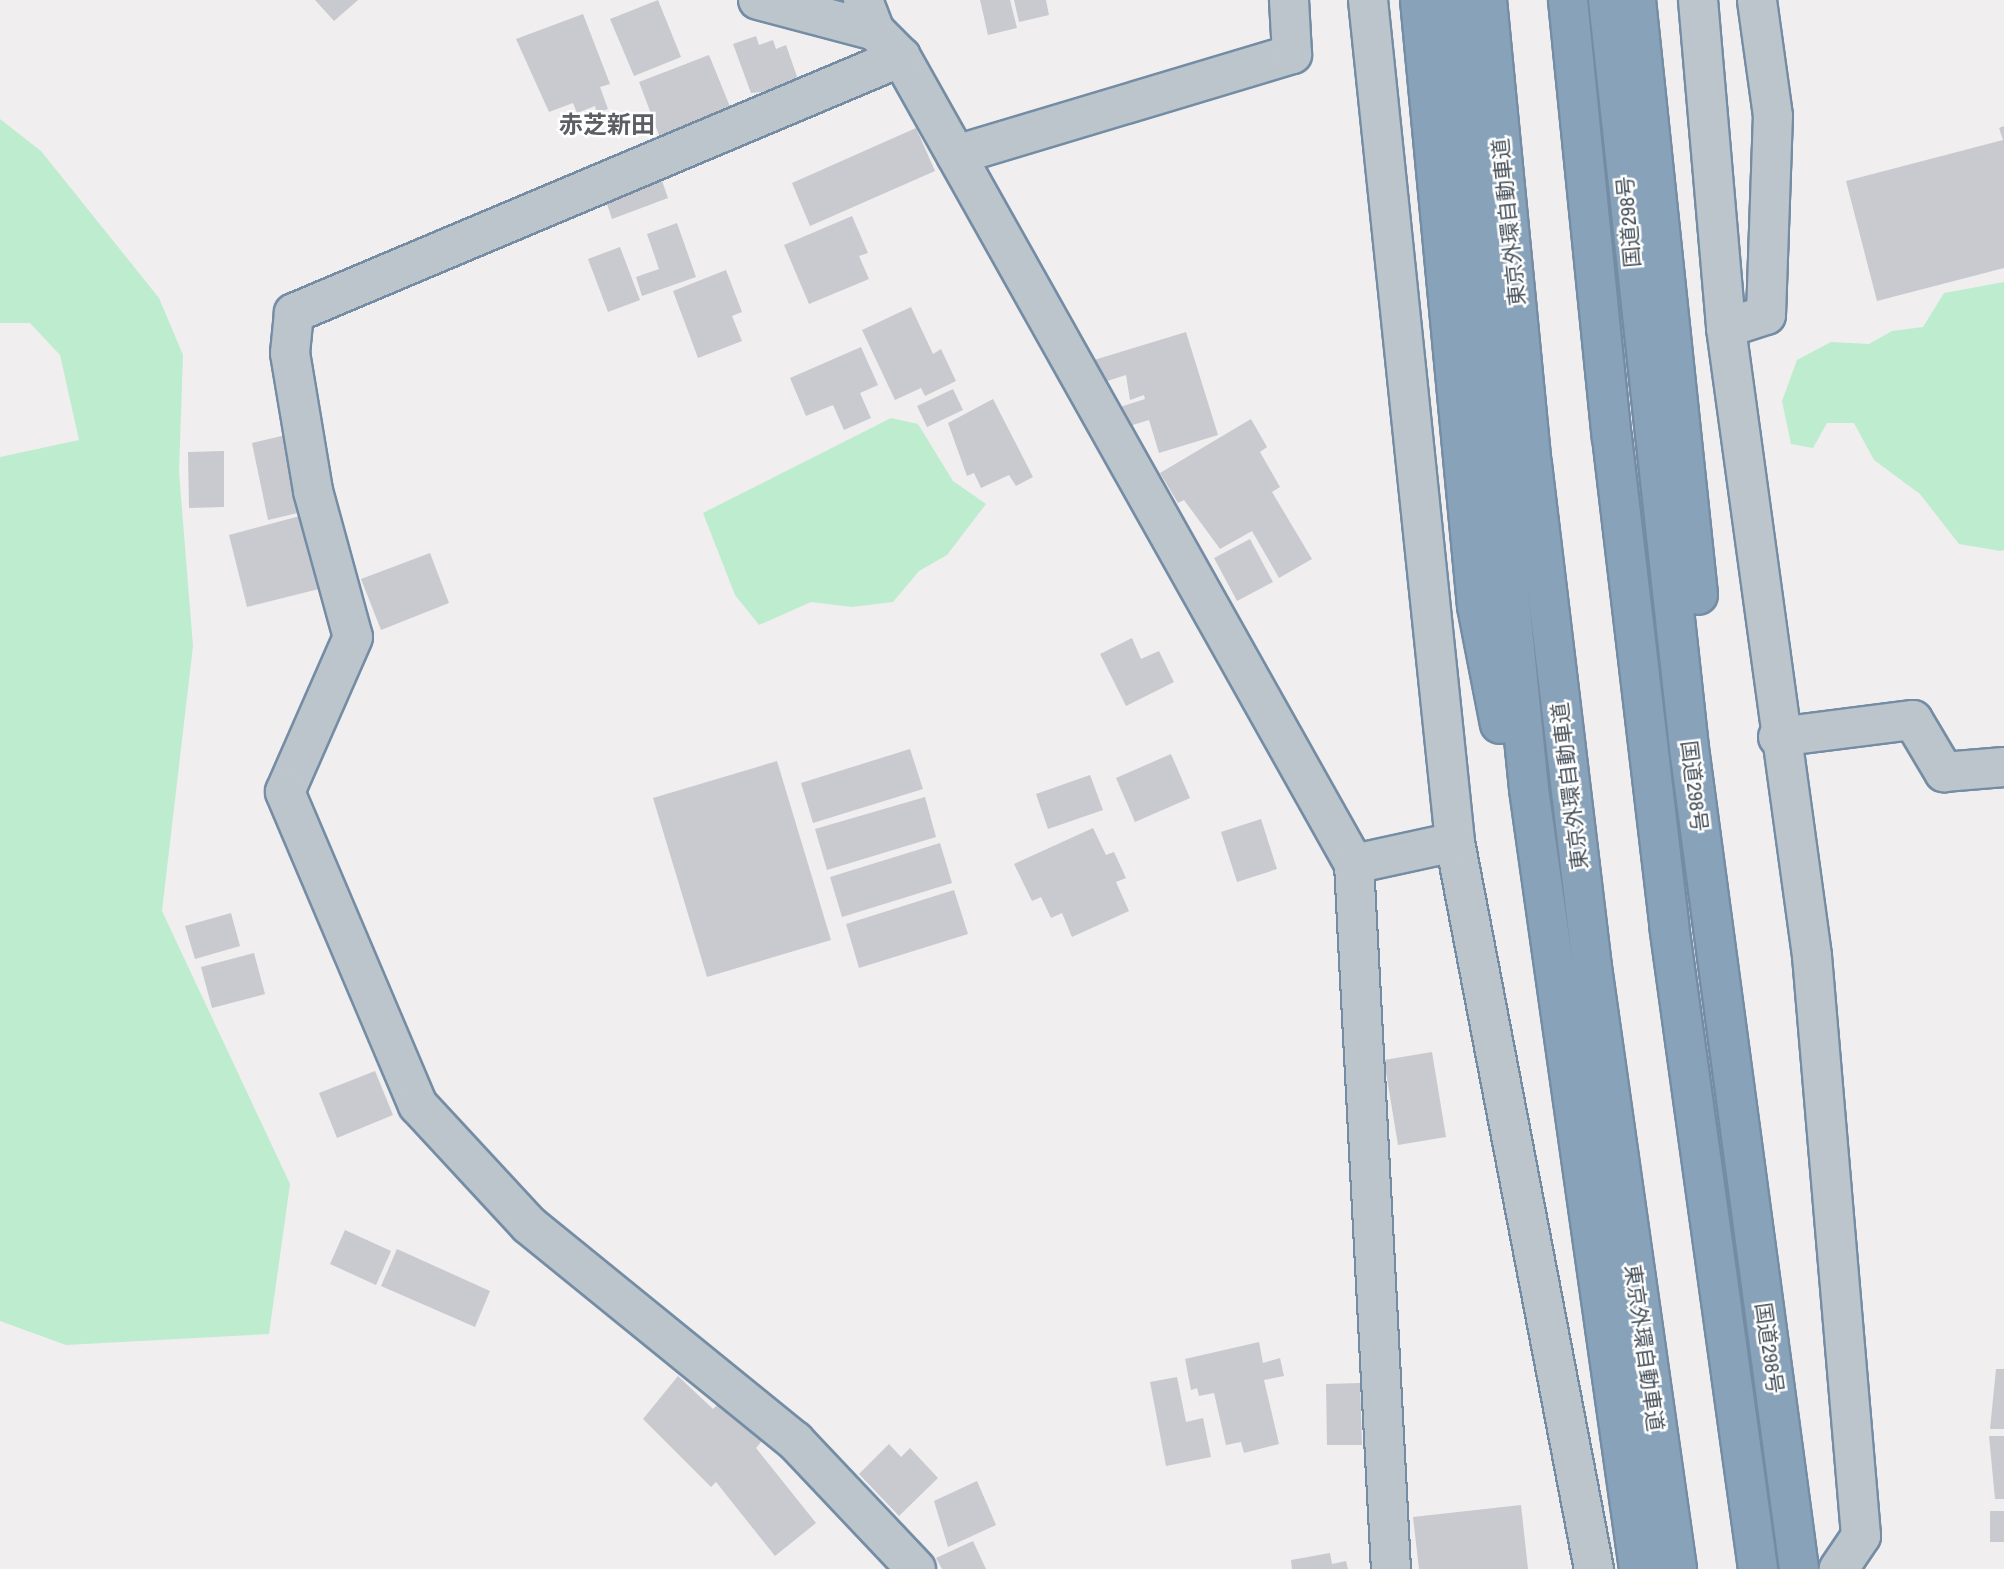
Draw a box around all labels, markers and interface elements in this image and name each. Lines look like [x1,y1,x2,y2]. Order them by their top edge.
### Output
district label: 赤芝新田 [559,111,655,139]
street label: 東京外環自動車道 [1488,137,1530,307]
street label: 国道298号 [1612,175,1646,269]
street label: 東京外環自動車道 [1547,701,1593,871]
street label: 国道298号 [1676,739,1712,833]
street label: 東京外環自動車道 [1620,1263,1668,1433]
street label: 国道298号 [1750,1301,1788,1395]

